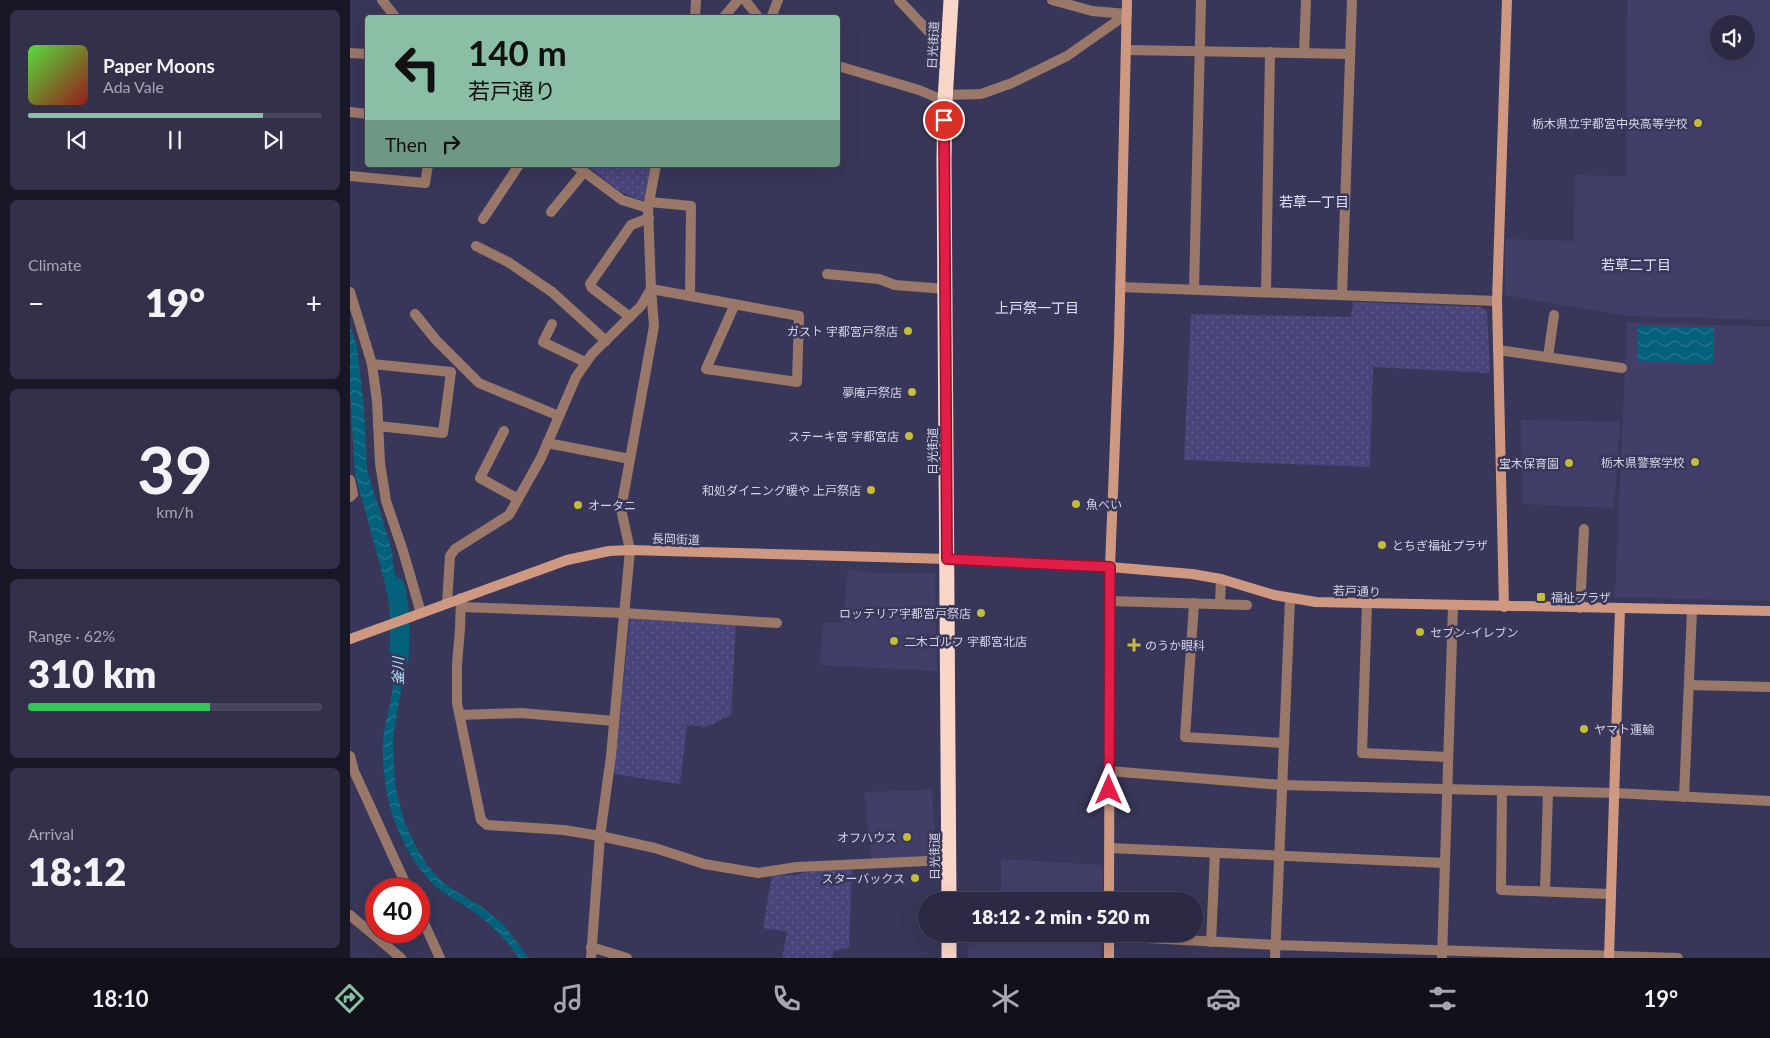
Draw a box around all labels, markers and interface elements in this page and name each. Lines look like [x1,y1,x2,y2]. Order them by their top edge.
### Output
map controls [1710,15,1755,60]
button: sound [1710,15,1755,60]
street label: 日光街道 [924,21,942,69]
text: 140 m [468,31,567,73]
icon: left [385,35,450,100]
text: Paper Moons [103,54,215,77]
text: Ada Vale [103,77,164,96]
text: 若戸通り [468,77,556,104]
pin [923,99,965,141]
icon: arrive [930,106,958,134]
place label: 栃木県立宇都宮中央高等学校 [1532,116,1688,131]
marker: 栃木県立宇都宮中央高等学校 [1692,117,1704,129]
icon: previous [63,126,91,154]
icon: pause [161,126,189,154]
icon: next [259,126,287,154]
icon: right [437,130,465,158]
text: Then [385,133,427,156]
district label: 若草一丁目 [1279,193,1349,210]
text: Climate [28,255,81,274]
district label: 若草二丁目 [1601,256,1671,273]
text: 19° [145,279,205,325]
text: − [28,286,44,320]
text: + [306,286,322,320]
district label: 上戸祭一丁目 [995,299,1079,316]
place label: ガスト 宇都宮戸祭店 [787,324,898,339]
marker: ガスト 宇都宮戸祭店 [902,325,914,337]
place label: 夢庵戸祭店 [842,385,902,400]
marker: 夢庵戸祭店 [906,386,918,398]
street label: 日光街道 [925,427,940,475]
place label: ステーキ宮 宇都宮店 [788,429,899,444]
text: 39 [137,430,213,508]
marker: ステーキ宮 宇都宮店 [903,430,915,442]
place label: 栃木県警察学校 [1601,455,1685,470]
place label: 宝木保育園 [1499,456,1559,471]
marker: 栃木県警察学校 [1689,456,1701,468]
marker: 宝木保育園 [1563,457,1575,469]
place label: 和処ダイニング暖や 上戸祭店 [702,483,861,498]
marker: 和処ダイニング暖や 上戸祭店 [865,484,877,496]
place label: 魚べい [1086,497,1122,512]
place label: オータニ [588,498,636,513]
marker: 魚べい [1070,498,1082,510]
marker: オータニ [572,499,584,511]
text: km/h [156,502,194,521]
street label: 長岡街道 [652,531,700,547]
place label: とちぎ福祉プラザ [1392,538,1488,553]
marker: とちぎ福祉プラザ [1376,539,1388,551]
street label: 若戸通り [1333,583,1381,599]
place label: 福祉プラザ [1551,590,1611,605]
marker: 福祉プラザ [1535,591,1547,603]
place label: ロッテリア宇都宮戸祭店 [839,606,971,621]
marker: ロッテリア宇都宮戸祭店 [975,607,987,619]
place label: セブン-イレブン [1430,625,1518,640]
text: Range · 62% [28,626,115,645]
marker: セブン-イレブン [1414,626,1426,638]
place label: 二木ゴルフ 宇都宮北店 [904,634,1027,649]
marker: 二木ゴルフ 宇都宮北店 [888,635,900,647]
marker: のうか眼科 [1127,638,1141,652]
place label: のうか眼科 [1145,638,1205,653]
text: 310 km [28,650,156,696]
water label: 釜川 [389,655,406,685]
place label: ヤマト運輸 [1594,722,1654,737]
marker: ヤマト運輸 [1578,723,1590,735]
position arrow [1082,763,1134,815]
text: Arrival [28,824,74,843]
place label: オフハウス [837,830,897,845]
marker: オフハウス [901,831,913,843]
street label: 日光街道 [927,832,942,880]
text: 18:12 [28,848,126,894]
place label: スターバックス [821,871,905,886]
marker: スターバックス [909,872,921,884]
speed limit sign: 40 [365,878,430,943]
text: 18:12 · 2 min · 520 m [971,905,1150,928]
icon: directions [332,981,367,1016]
icon: music [551,981,586,1016]
icon: phone [769,981,804,1016]
icon: climate [988,981,1023,1016]
icon: car [1206,981,1241,1016]
icon: filters [1425,981,1460,1016]
text: 18:10 [92,985,149,1012]
text: 19° [1643,985,1678,1012]

